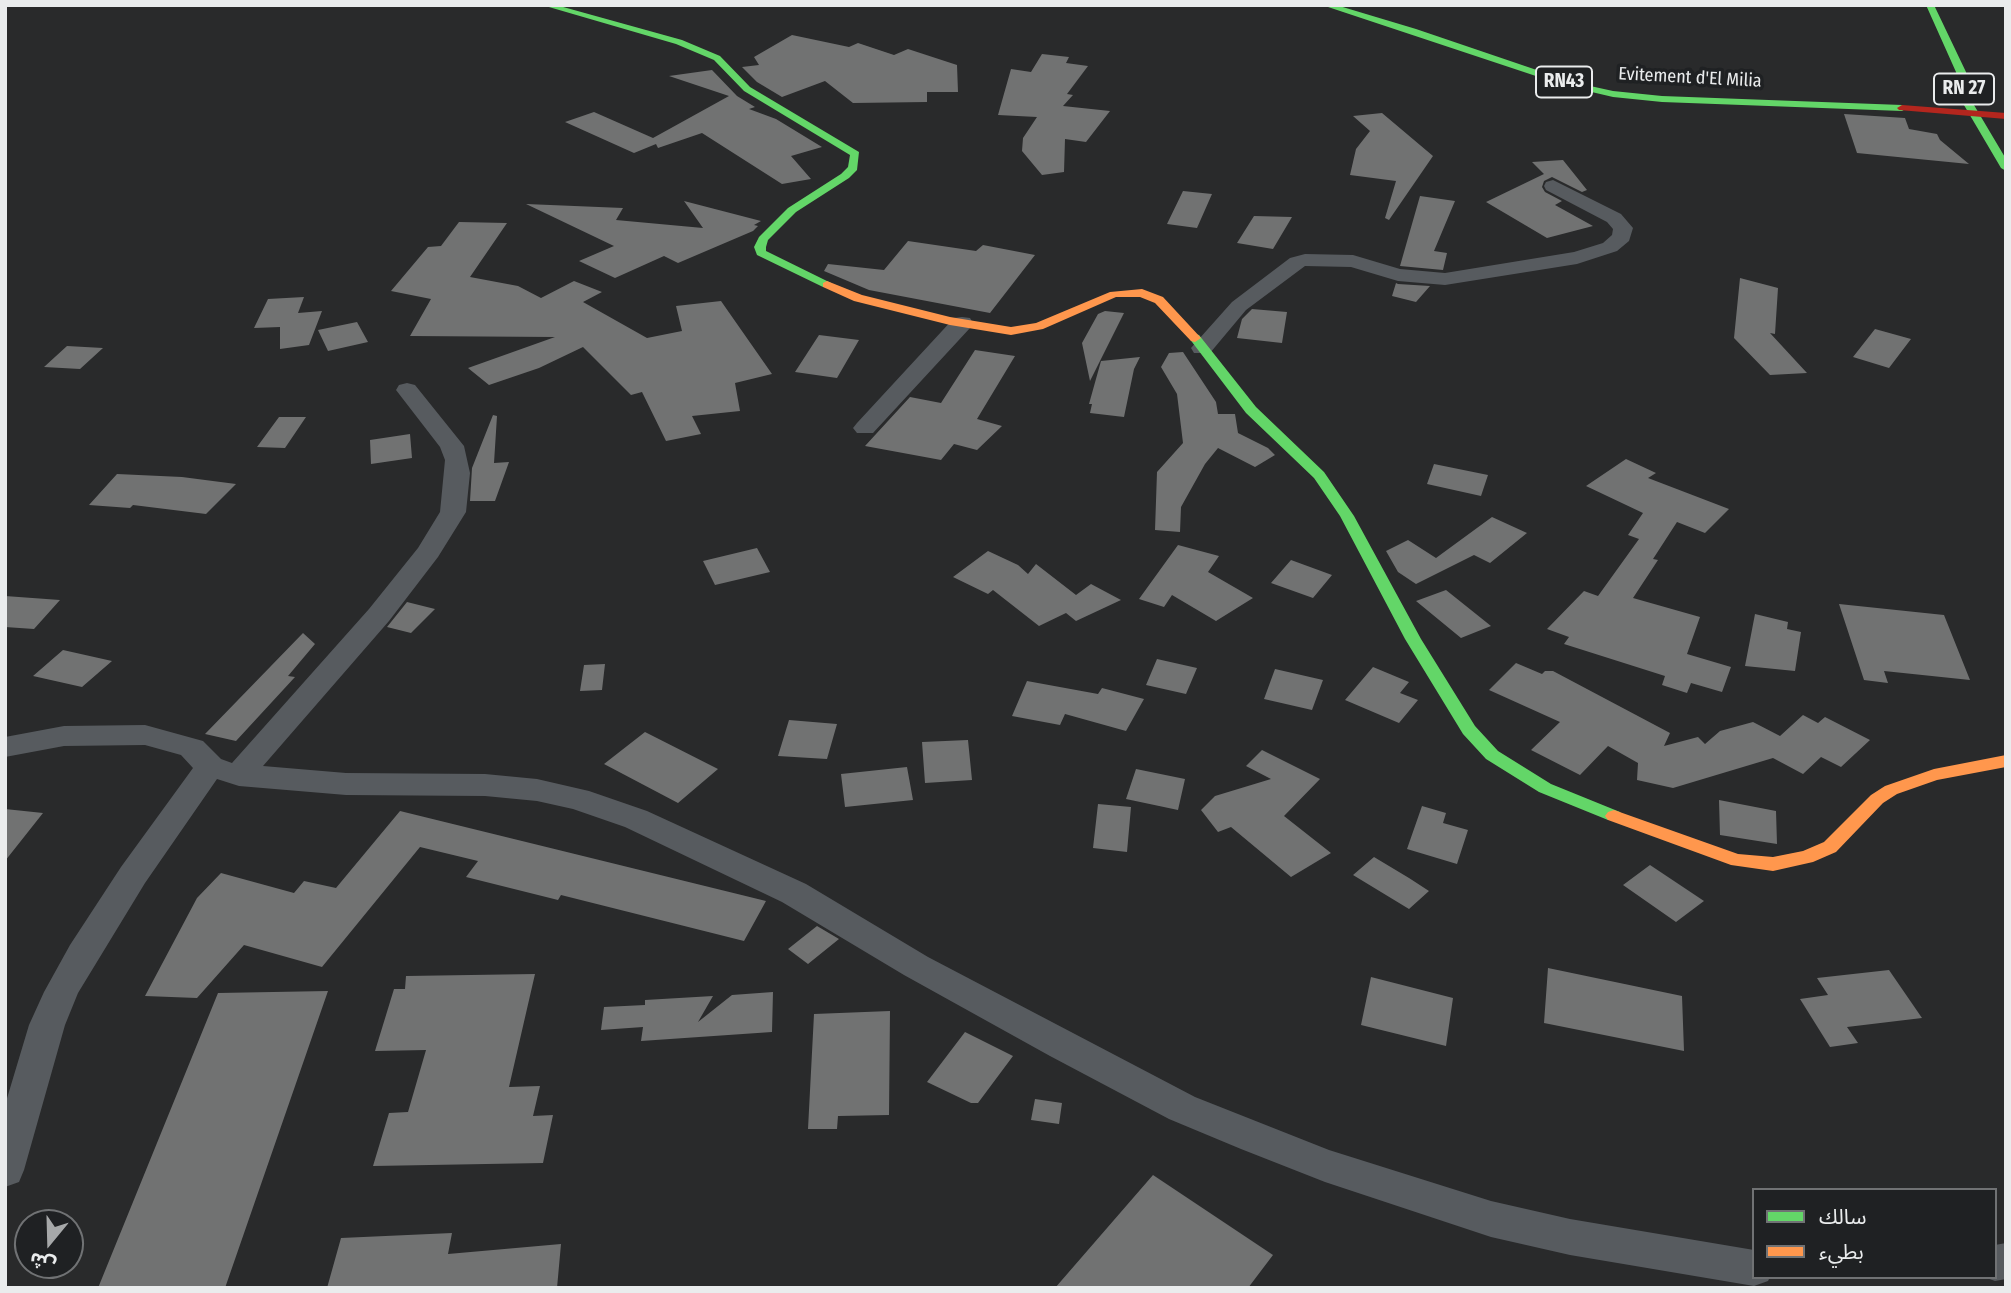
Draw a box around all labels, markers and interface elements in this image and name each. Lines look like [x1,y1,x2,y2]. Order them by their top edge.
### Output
street label: Evitement d'El Milia [1618,63,1762,93]
road number: RN43 [1536,66,1592,97]
road number: RN 27 [1934,74,1994,104]
legend [1752,1188,1997,1279]
text: سالك [1819,1204,1866,1230]
north arrow [14,1209,84,1279]
text: بطيء [1819,1239,1864,1265]
text: ش [27,1247,59,1278]

